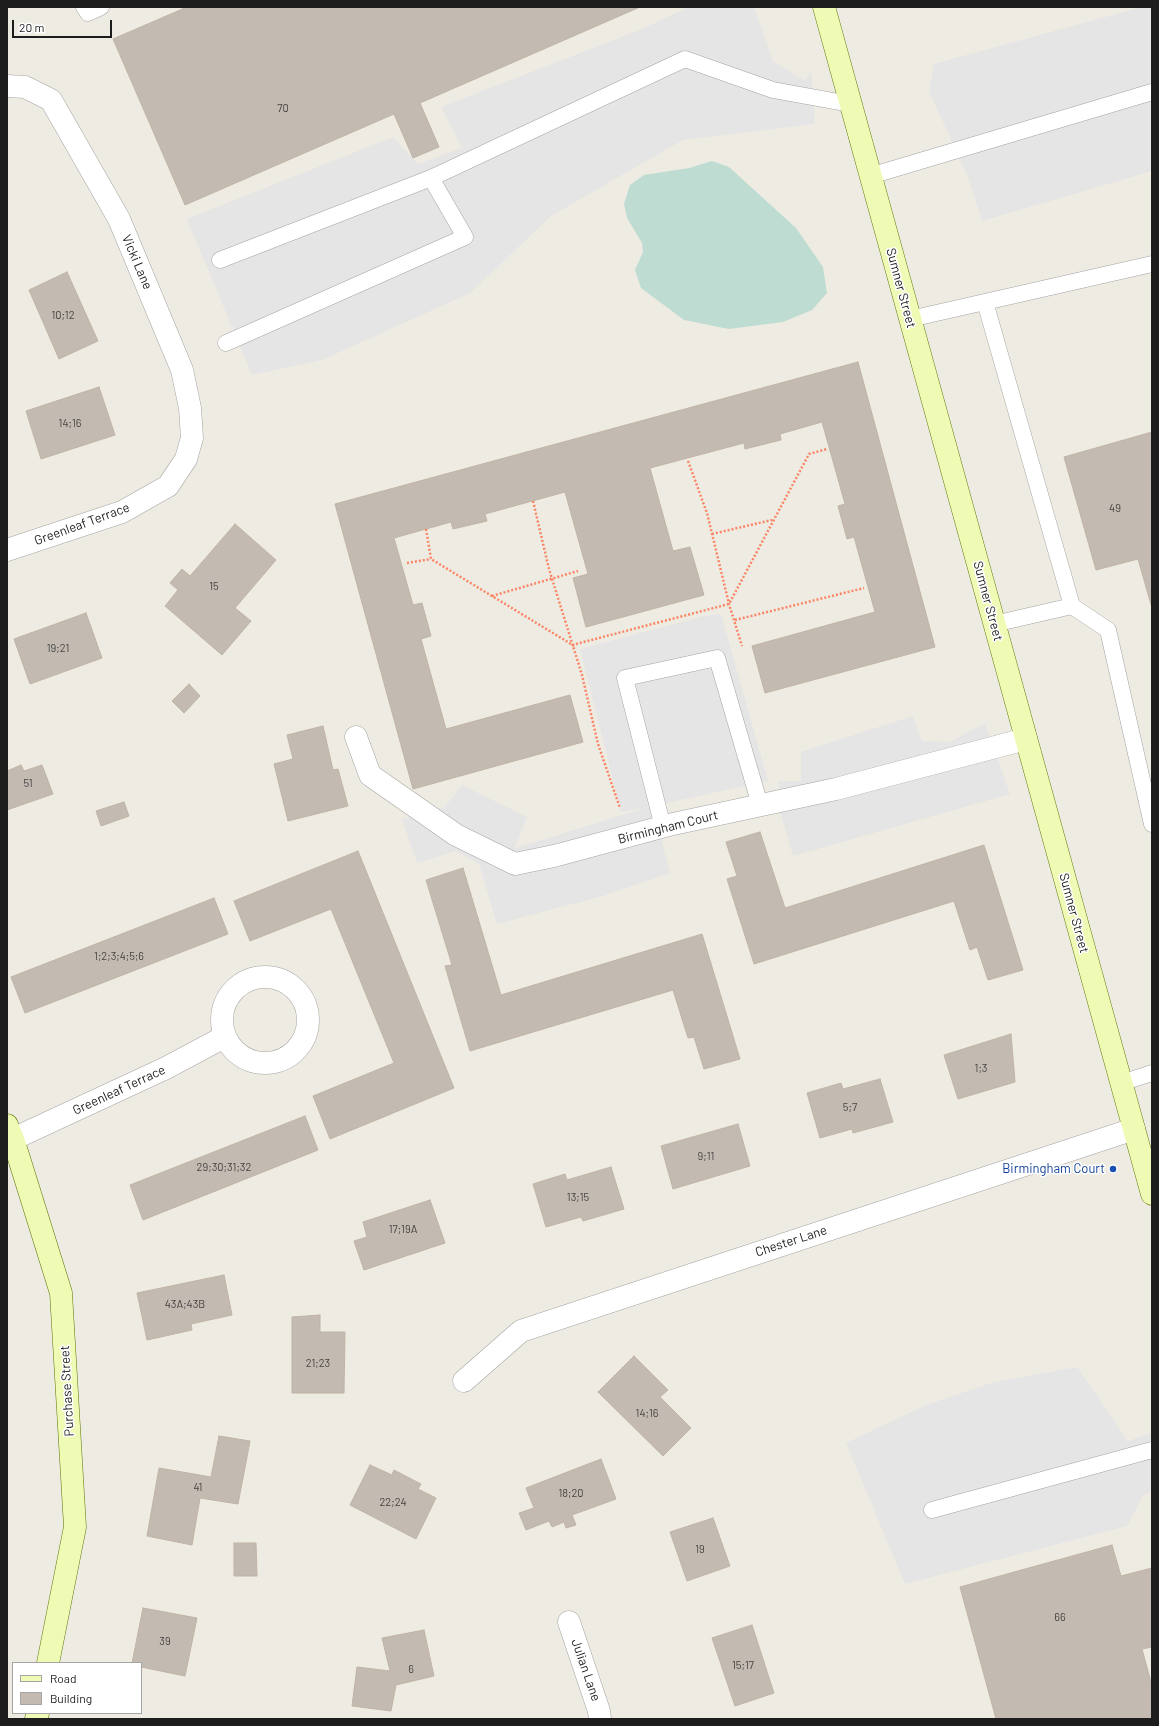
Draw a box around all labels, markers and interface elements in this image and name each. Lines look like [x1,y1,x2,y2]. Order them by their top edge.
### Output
scale bar [14,12,114,38]
text: 20 m [19,20,45,34]
house number: 70 [277,101,289,115]
street label: Vicki Lane [118,232,156,292]
street label: Sumner Street [883,246,919,330]
house number: 10;12 [51,308,75,322]
house number: 14;16 [59,416,81,430]
street label: Greenleaf Terrace [32,500,132,548]
house number: 49 [1109,501,1121,515]
street label: Sumner Street [970,559,1006,643]
house number: 15 [209,579,219,593]
house number: 19;21 [47,641,69,655]
house number: 51 [23,776,33,790]
street label: Birmingham Court [616,807,720,847]
street label: Sumner Street [1056,871,1092,955]
house number: 1;2;3;4;5;6 [94,949,144,963]
house number: 1;3 [975,1061,987,1075]
street label: Greenleaf Terrace [70,1062,168,1118]
house number: 5;7 [843,1100,857,1114]
house number: 9;11 [698,1149,714,1163]
house number: 29;30;31;32 [197,1160,251,1174]
place label: Birmingham Court [1002,1161,1105,1177]
marker: Birmingham Court [1108,1164,1118,1174]
house number: 13;15 [567,1190,589,1204]
house number: 17;19A [389,1222,417,1236]
street label: Chester Lane [753,1222,829,1260]
house number: 43A;43B [165,1297,205,1311]
street label: Purchase Street [57,1345,77,1437]
house number: 21;23 [306,1356,330,1370]
house number: 14;16 [636,1406,658,1420]
house number: 41 [194,1480,202,1494]
house number: 18;20 [558,1486,584,1500]
house number: 22;24 [379,1495,407,1509]
house number: 19 [695,1542,705,1556]
house number: 66 [1054,1610,1066,1624]
house number: 39 [159,1634,171,1648]
street label: Julian Lane [568,1637,604,1703]
house number: 15;17 [732,1658,754,1672]
legend [12,1662,142,1714]
house number: 6 [408,1662,414,1676]
text: Road [50,1671,77,1685]
text: Building [50,1691,92,1705]

